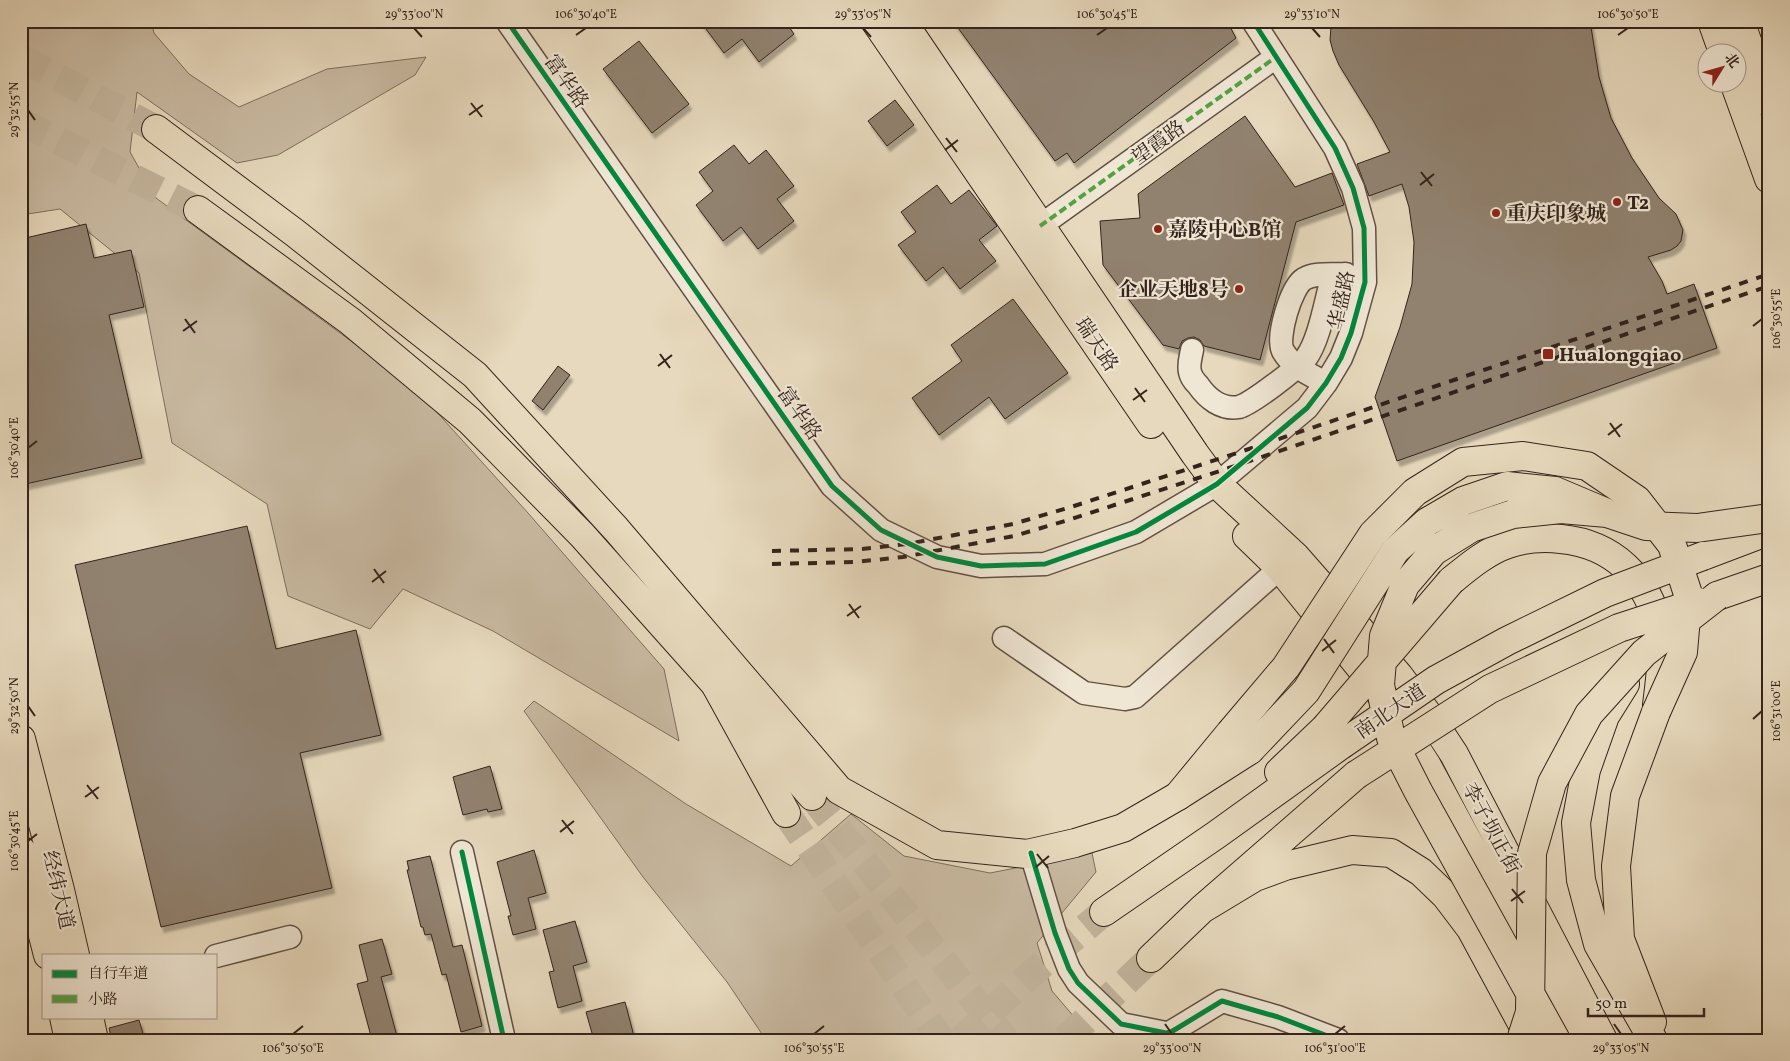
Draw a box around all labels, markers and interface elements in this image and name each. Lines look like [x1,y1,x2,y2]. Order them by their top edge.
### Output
text: 29°33'00"N [385,7,443,23]
text: 106°30'40"E [555,7,617,23]
text: 29°33'05"N [834,7,892,23]
text: 106°30'45"E [1077,7,1137,23]
text: 29°33'10"N [1284,7,1340,23]
text: 106°30'50"E [1597,7,1659,23]
north arrow [1698,42,1748,92]
street label: 富华路 [537,50,594,115]
text: 北 [1719,50,1743,72]
text: 29°32'55"N [7,82,23,138]
street label: 望霞路 [1127,115,1192,173]
place label: T2 [1627,190,1649,218]
marker: T2 [1611,196,1623,208]
place label: 重庆印象城 [1506,201,1606,229]
marker: 重庆印象城 [1490,207,1502,219]
place label: 嘉陵中心B馆 [1168,217,1281,245]
marker: 嘉陵中心B馆 [1152,223,1164,235]
street label: 华盛路 [1323,268,1363,333]
place label: 企业天地8号 [1118,277,1229,305]
marker: 企业天地8号 [1233,283,1245,295]
text: 106°30'55"E [1769,289,1785,349]
street label: 瑞天路 [1067,312,1124,378]
place label: Hualongqiao [1559,342,1681,370]
marker: Hualongqiao [1541,347,1555,361]
street label: 富华路 [770,382,827,447]
text: 106°30'40"E [7,417,23,479]
text: 29°32'50"N [7,677,23,735]
street label: 南北大道 [1350,679,1432,747]
text: 106°31'00"E [1769,680,1785,742]
street label: 李子坝正街 [1454,778,1526,880]
text: 106°30'45"E [7,811,23,871]
street label: 经纬大道 [34,848,80,933]
legend [42,954,218,1018]
text: 自行车道 [88,964,148,985]
scale bar [1588,986,1704,1018]
text: 小路 [88,990,118,1011]
text: 50 m [1595,994,1627,1015]
text: 106°30'50"E [262,1041,324,1057]
text: 106°30'55"E [784,1041,844,1057]
text: 29°33'00"N [1143,1041,1201,1057]
text: 106°31'00"E [1304,1041,1366,1057]
text: 29°33'05"N [1592,1041,1650,1057]

